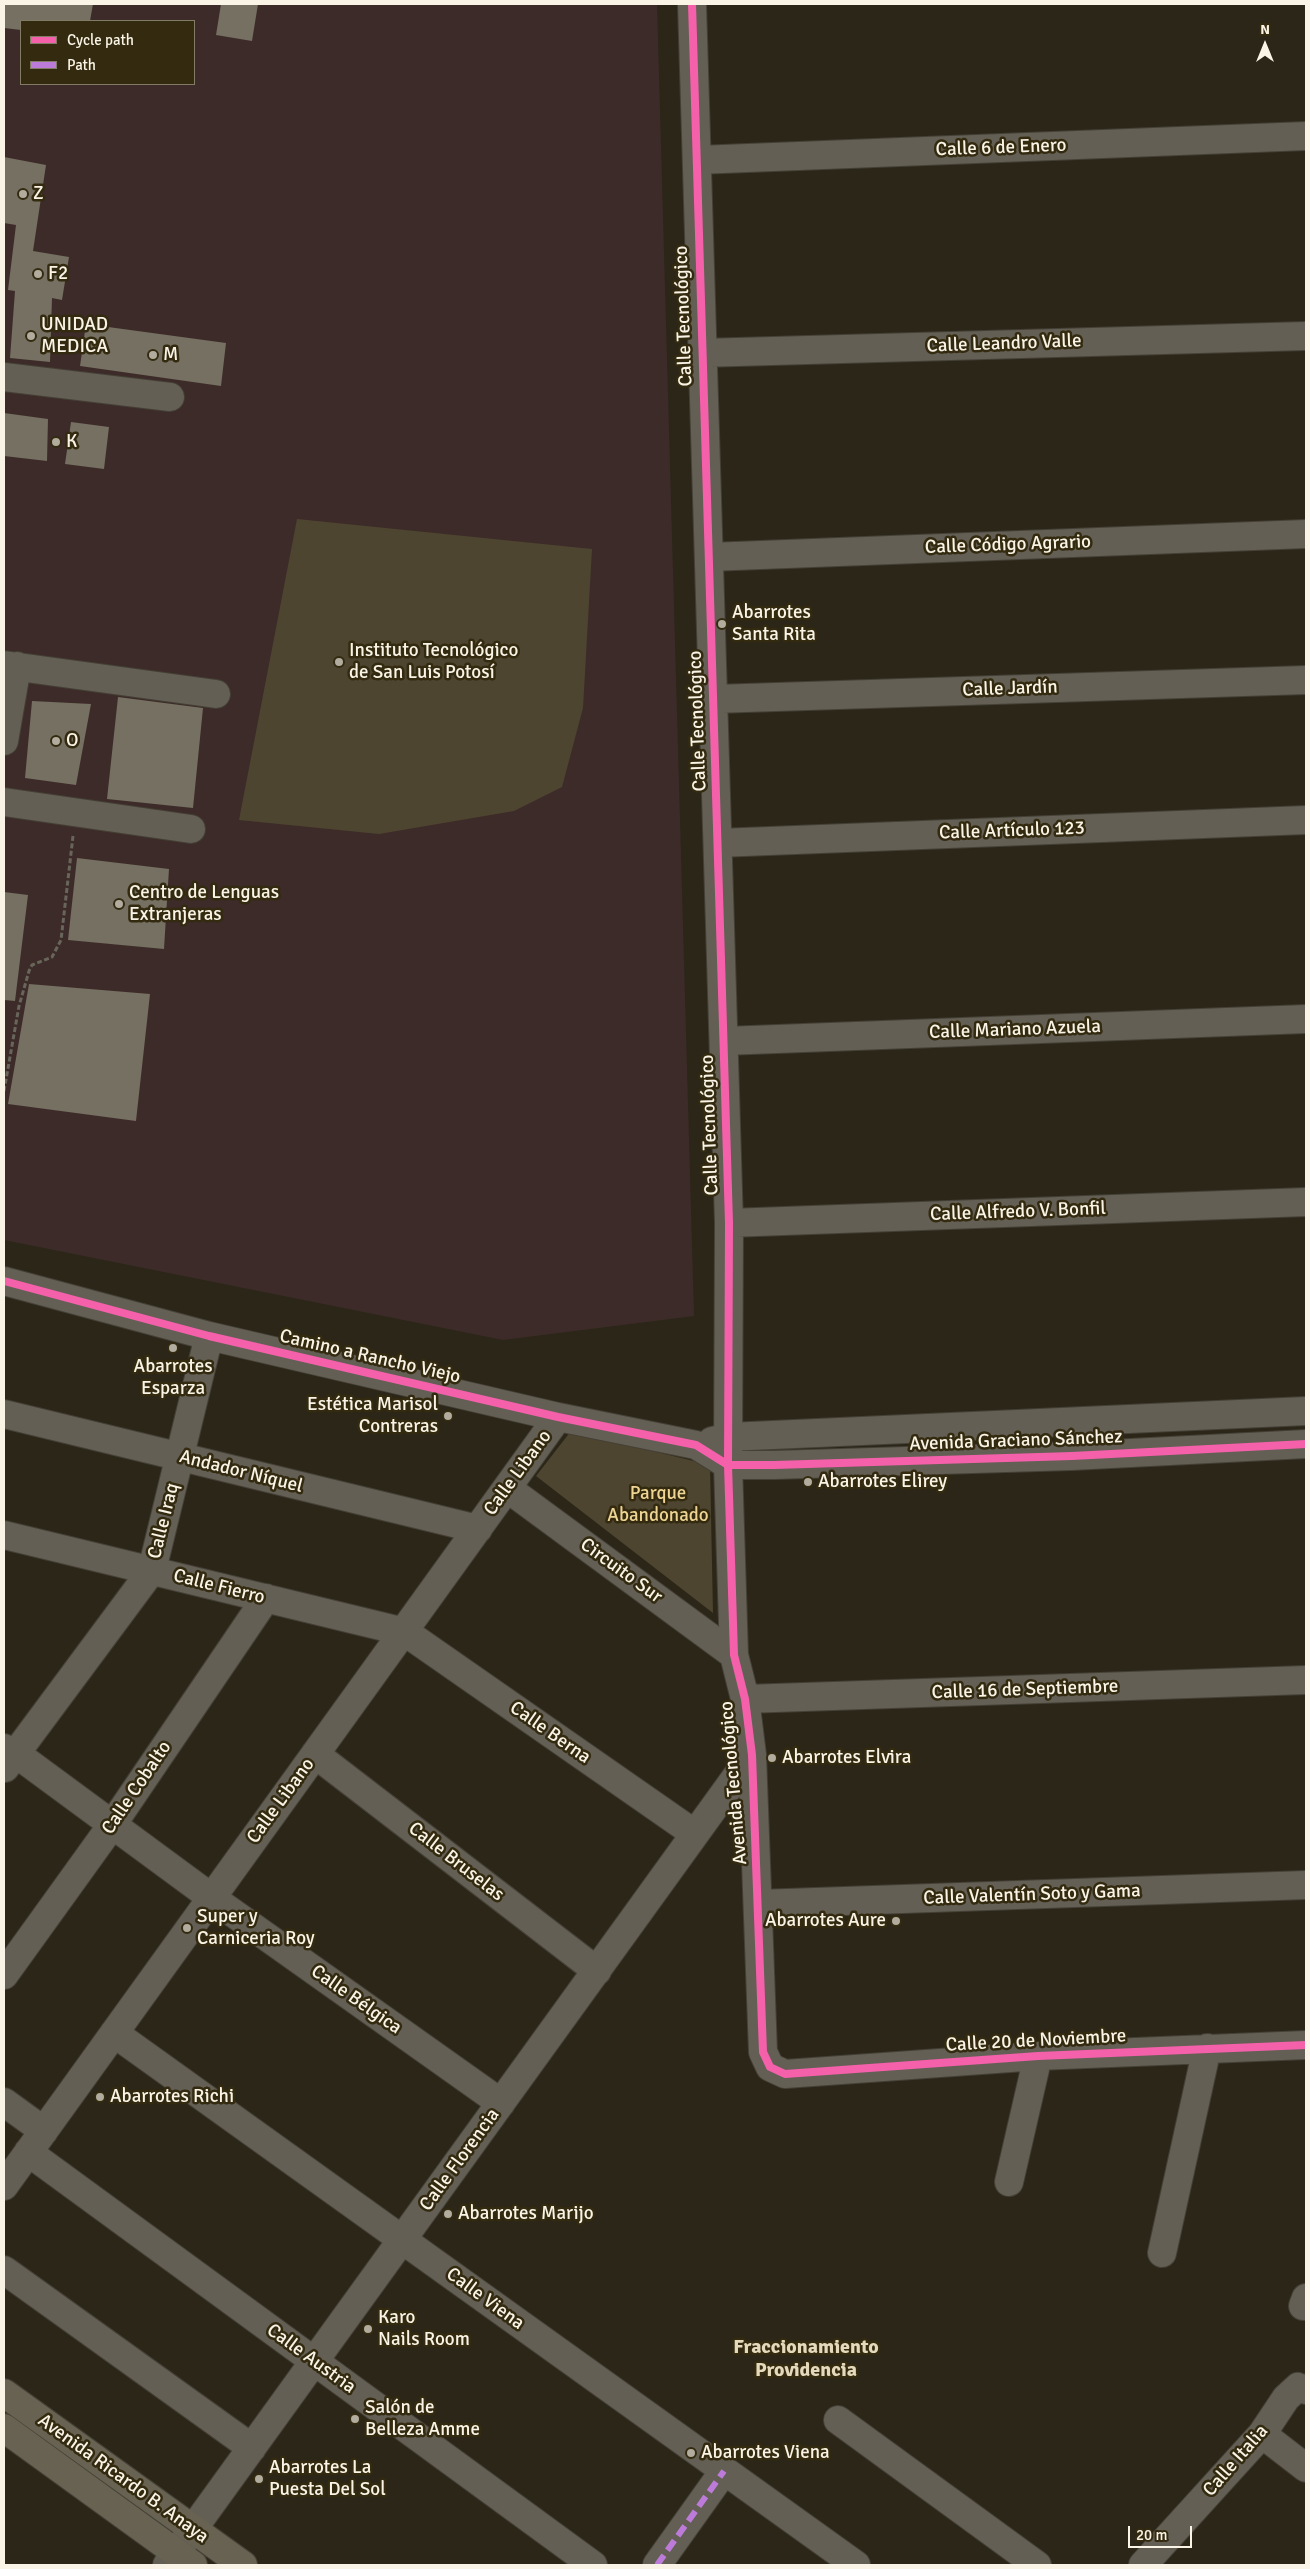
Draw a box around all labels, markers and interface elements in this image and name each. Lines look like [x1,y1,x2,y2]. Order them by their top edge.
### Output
legend [20,20,195,85]
north arrow [1240,20,1290,70]
text: N [1260,21,1270,38]
text: Cycle path [67,31,134,49]
text: Path [67,56,96,74]
street label: Calle 6 de Enero [935,134,1067,162]
place label: Z [33,183,44,205]
marker: Z [17,188,29,200]
street label: Calle Tecnológico [670,245,698,387]
place label: F2 [48,263,68,285]
marker: F2 [32,268,44,280]
place label: UNIDAD MEDICA [41,314,108,358]
marker: UNIDAD MEDICA [25,330,37,342]
street label: Calle Leandro Valle [926,330,1082,358]
place label: M [163,344,178,366]
marker: M [147,349,159,361]
place label: K [66,431,77,453]
marker: K [50,436,62,448]
street label: Calle Código Agrario [925,531,1091,559]
place label: Abarrotes Santa Rita [732,602,816,646]
marker: Abarrotes Santa Rita [716,618,728,630]
place label: Instituto Tecnológico de San Luis Potosí [349,640,518,684]
street label: Calle Tecnológico [684,650,712,792]
marker: Instituto Tecnológico de San Luis Potosí [333,656,345,668]
street label: Calle Jardín [962,676,1058,702]
place label: O [66,730,79,752]
marker: O [50,735,62,747]
street label: Calle Artículo 123 [939,817,1085,845]
place label: Centro de Lenguas Extranjeras [129,882,279,926]
marker: Centro de Lenguas Extranjeras [113,898,125,910]
street label: Calle Mariano Azuela [929,1016,1101,1044]
street label: Calle Tecnológico [696,1054,724,1196]
street label: Calle Alfredo V. Bonfil [930,1198,1106,1226]
street label: Camino a Rancho Viejo [277,1325,463,1389]
marker: Abarrotes Esparza [167,1342,179,1354]
place label: Abarrotes Esparza [134,1356,212,1400]
place label: Estética Marisol Contreras [307,1394,438,1438]
marker: Estética Marisol Contreras [442,1410,454,1422]
street label: Calle Libano [479,1426,557,1520]
street label: Avenida Graciano Sánchez [909,1426,1123,1456]
street label: Andador Níquel [177,1446,305,1498]
place label: Abarrotes Elirey [818,1471,947,1493]
marker: Abarrotes Elirey [802,1476,814,1488]
street label: Calle Iraq [144,1481,184,1561]
park label: Parque Abandonado [607,1483,709,1527]
street label: Circuito Sur [575,1534,667,1608]
street label: Calle Fierro [171,1565,267,1609]
street label: Calle 16 de Septiembre [931,1675,1119,1705]
street label: Calle Berna [505,1697,595,1769]
street label: Avenida Tecnológico [715,1700,753,1866]
street label: Calle Cobalto [97,1737,177,1839]
place label: Abarrotes Elvira [782,1747,911,1769]
marker: Abarrotes Elvira [766,1752,778,1764]
street label: Calle Libano [242,1754,320,1848]
street label: Calle Bruselas [404,1817,508,1907]
street label: Calle Valentín Soto y Gama [923,1880,1141,1910]
place label: Super y Carniceria Roy [197,1906,315,1950]
place label: Abarrotes Aure [765,1910,886,1932]
marker: Abarrotes Aure [890,1915,902,1927]
marker: Super y Carniceria Roy [181,1922,193,1934]
street label: Calle Bélgica [306,1960,406,2040]
street label: Calle 20 de Noviembre [945,2025,1127,2057]
place label: Abarrotes Richi [110,2086,234,2108]
marker: Abarrotes Richi [94,2091,106,2103]
street label: Calle Florencia [415,2104,505,2216]
place label: Abarrotes Marijo [458,2203,594,2225]
marker: Abarrotes Marijo [442,2208,454,2220]
street label: Calle Viena [441,2263,529,2335]
place label: Karo Nails Room [378,2307,470,2351]
street label: Calle Austria [262,2319,360,2399]
marker: Karo Nails Room [362,2323,374,2335]
district label: Fraccionamiento Providencia [733,2336,879,2383]
place label: Salón de Belleza Amme [365,2397,480,2441]
street label: Avenida Ricardo B. Anaya [33,2410,213,2548]
marker: Salón de Belleza Amme [349,2413,361,2425]
street label: Calle Italia [1199,2420,1273,2502]
place label: Abarrotes Viena [701,2442,830,2464]
marker: Abarrotes Viena [685,2447,697,2459]
place label: Abarrotes La Puesta Del Sol [269,2457,386,2501]
marker: Abarrotes La Puesta Del Sol [253,2473,265,2485]
scale bar [1130,2516,1194,2548]
text: 20 m [1136,2526,1167,2544]

